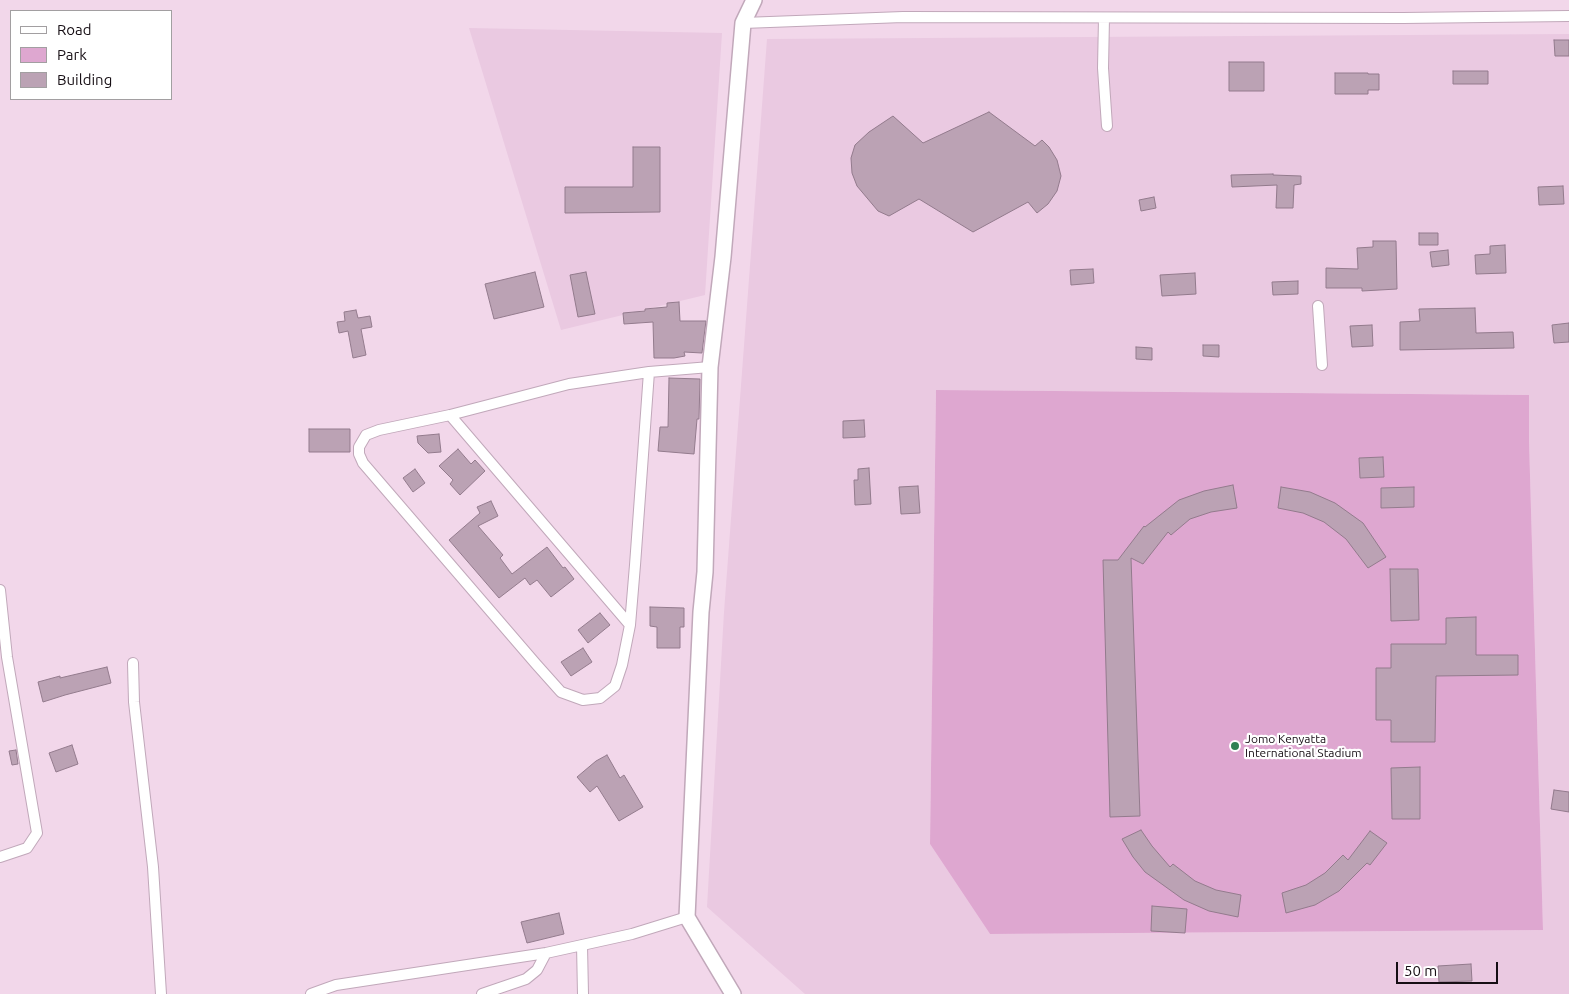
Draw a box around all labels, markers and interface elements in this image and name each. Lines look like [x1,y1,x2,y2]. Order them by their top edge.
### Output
legend [10,10,172,100]
text: Road [57,21,92,38]
text: Park [57,46,87,63]
text: Building [57,71,112,88]
place label: Jomo Kenyatta International Stadium [1245,732,1362,760]
marker: Jomo Kenyatta International Stadium [1229,740,1241,752]
scale bar [1399,952,1502,984]
text: 50 m [1404,962,1437,979]

